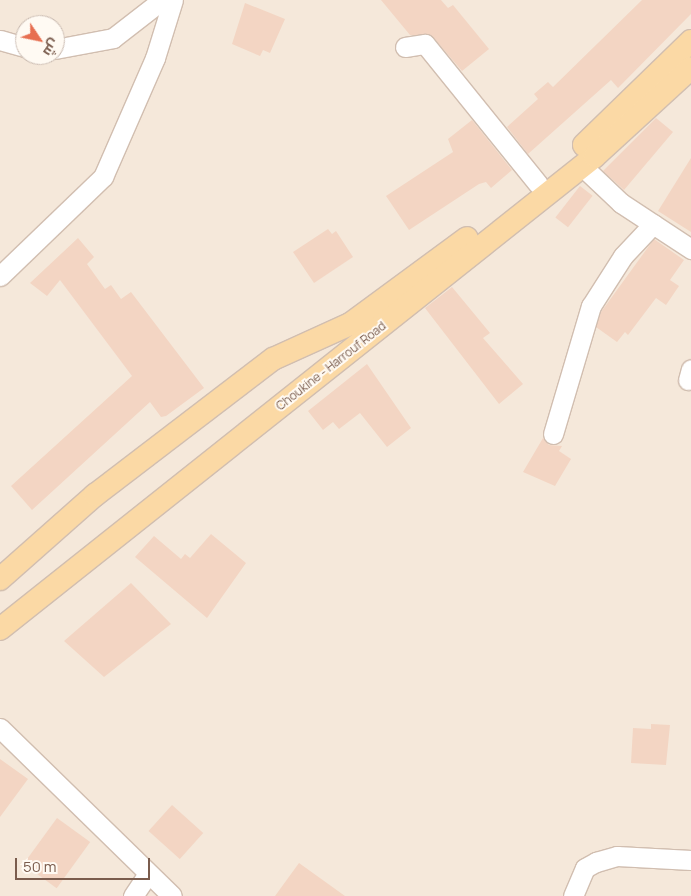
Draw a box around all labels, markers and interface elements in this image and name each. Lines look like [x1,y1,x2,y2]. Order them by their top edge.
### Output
north arrow [15,15,65,65]
text: ش [39,35,65,61]
street label: Choukine - Harrouf Road [273,319,389,413]
scale bar [18,848,152,880]
text: 50 m [23,856,57,877]

